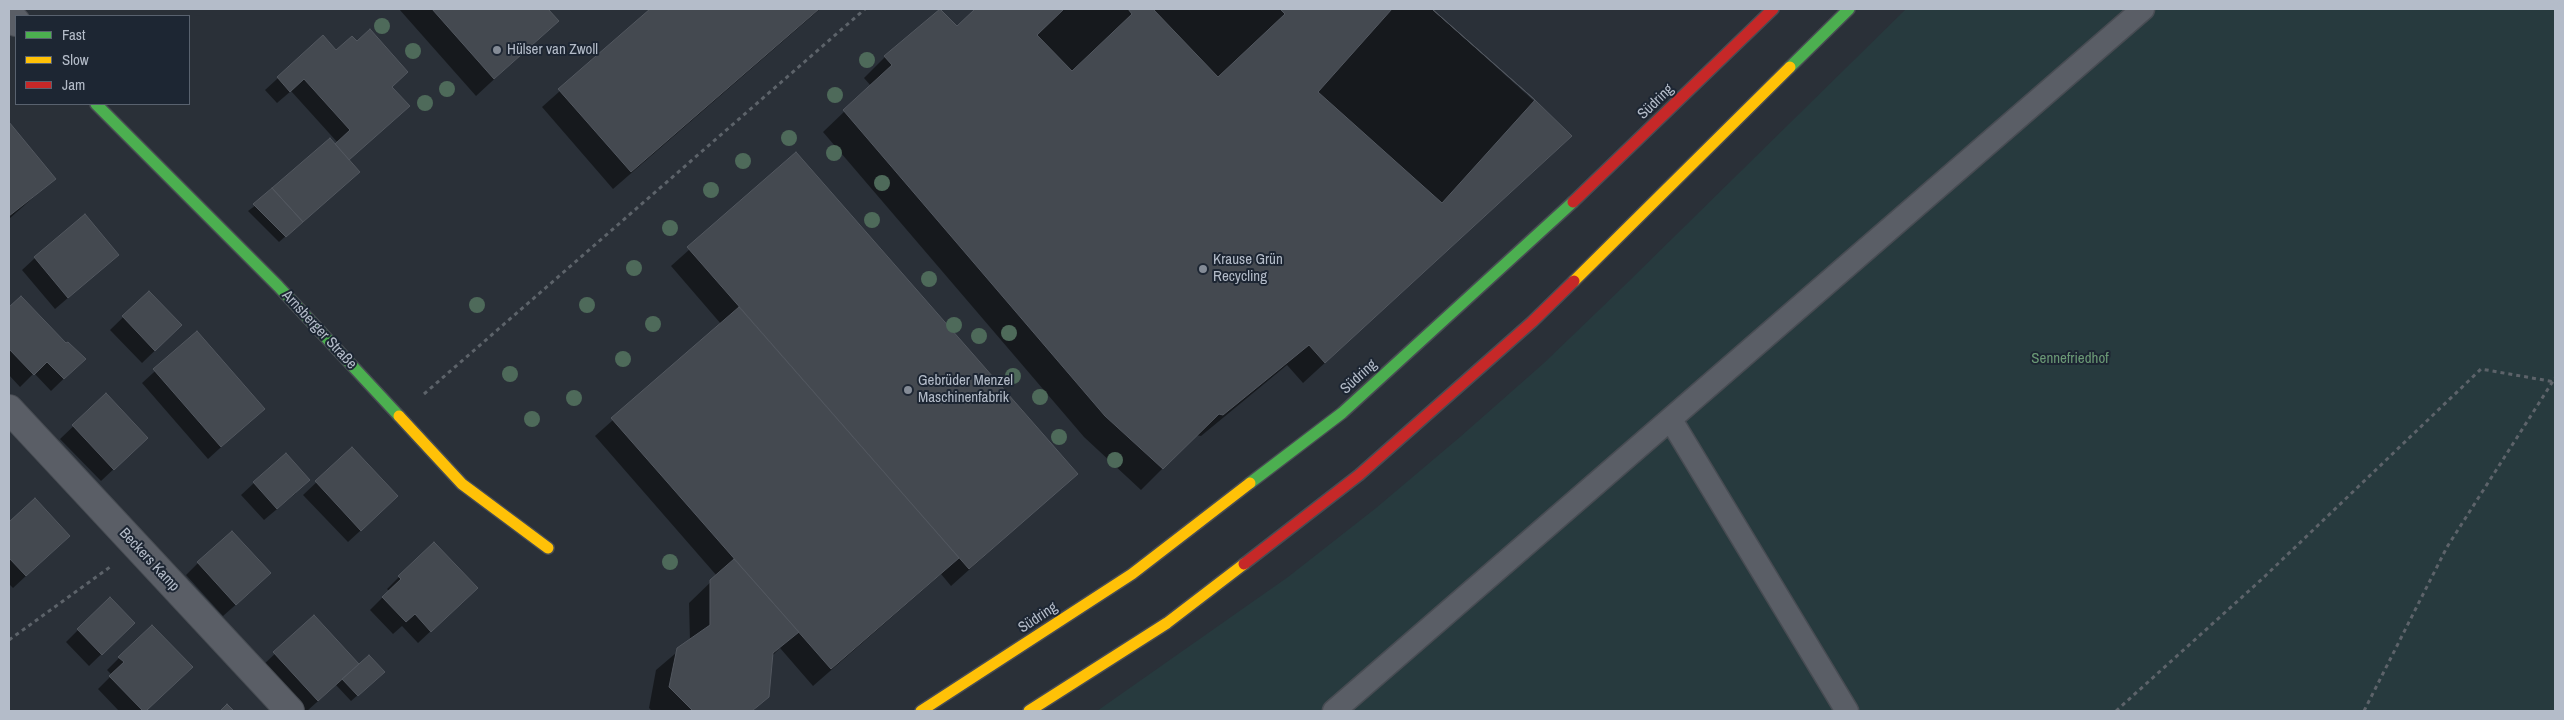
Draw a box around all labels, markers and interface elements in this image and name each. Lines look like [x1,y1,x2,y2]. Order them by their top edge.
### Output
legend [15,15,190,105]
text: Fast [62,24,85,45]
place label: Hülser van Zwoll [507,41,598,59]
marker: Hülser van Zwoll [491,44,503,56]
text: Slow [62,49,89,70]
text: Jam [62,74,85,95]
street label: Südring [1634,81,1678,123]
place label: Krause Grün Recycling [1213,251,1283,286]
marker: Krause Grün Recycling [1197,263,1209,275]
street label: Arnsberger Straße [278,287,360,373]
park label: Sennefriedhof [2031,350,2109,368]
street label: Südring [1337,356,1381,398]
place label: Gebrüder Menzel Maschinenfabrik [918,372,1013,407]
marker: Gebrüder Menzel Maschinenfabrik [902,384,914,396]
street label: Beckers Kamp [115,525,183,595]
street label: Südring [1015,599,1061,637]

